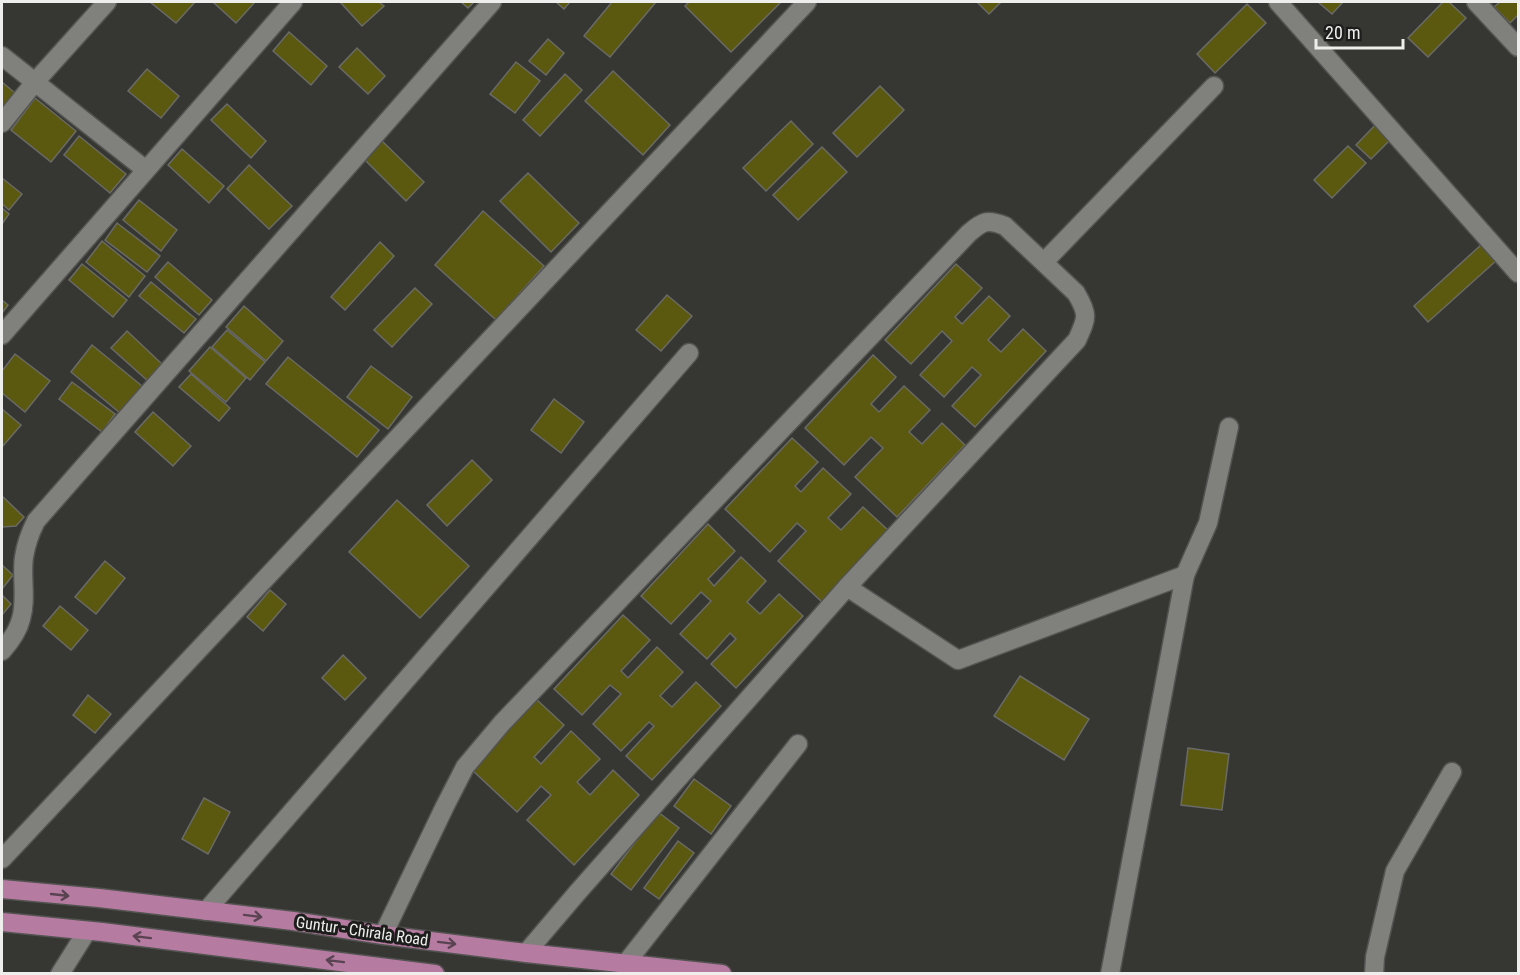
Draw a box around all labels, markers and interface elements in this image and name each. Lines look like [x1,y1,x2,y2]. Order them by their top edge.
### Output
scale bar [1316,12,1403,50]
text: 20 m [1325,22,1360,43]
one-way arrow [49,890,69,901]
one-way arrow [243,911,263,922]
street label: Guntur - Chirala Road [295,912,429,950]
one-way arrow [132,931,152,942]
one-way arrow [436,938,456,949]
one-way arrow [326,955,346,966]

